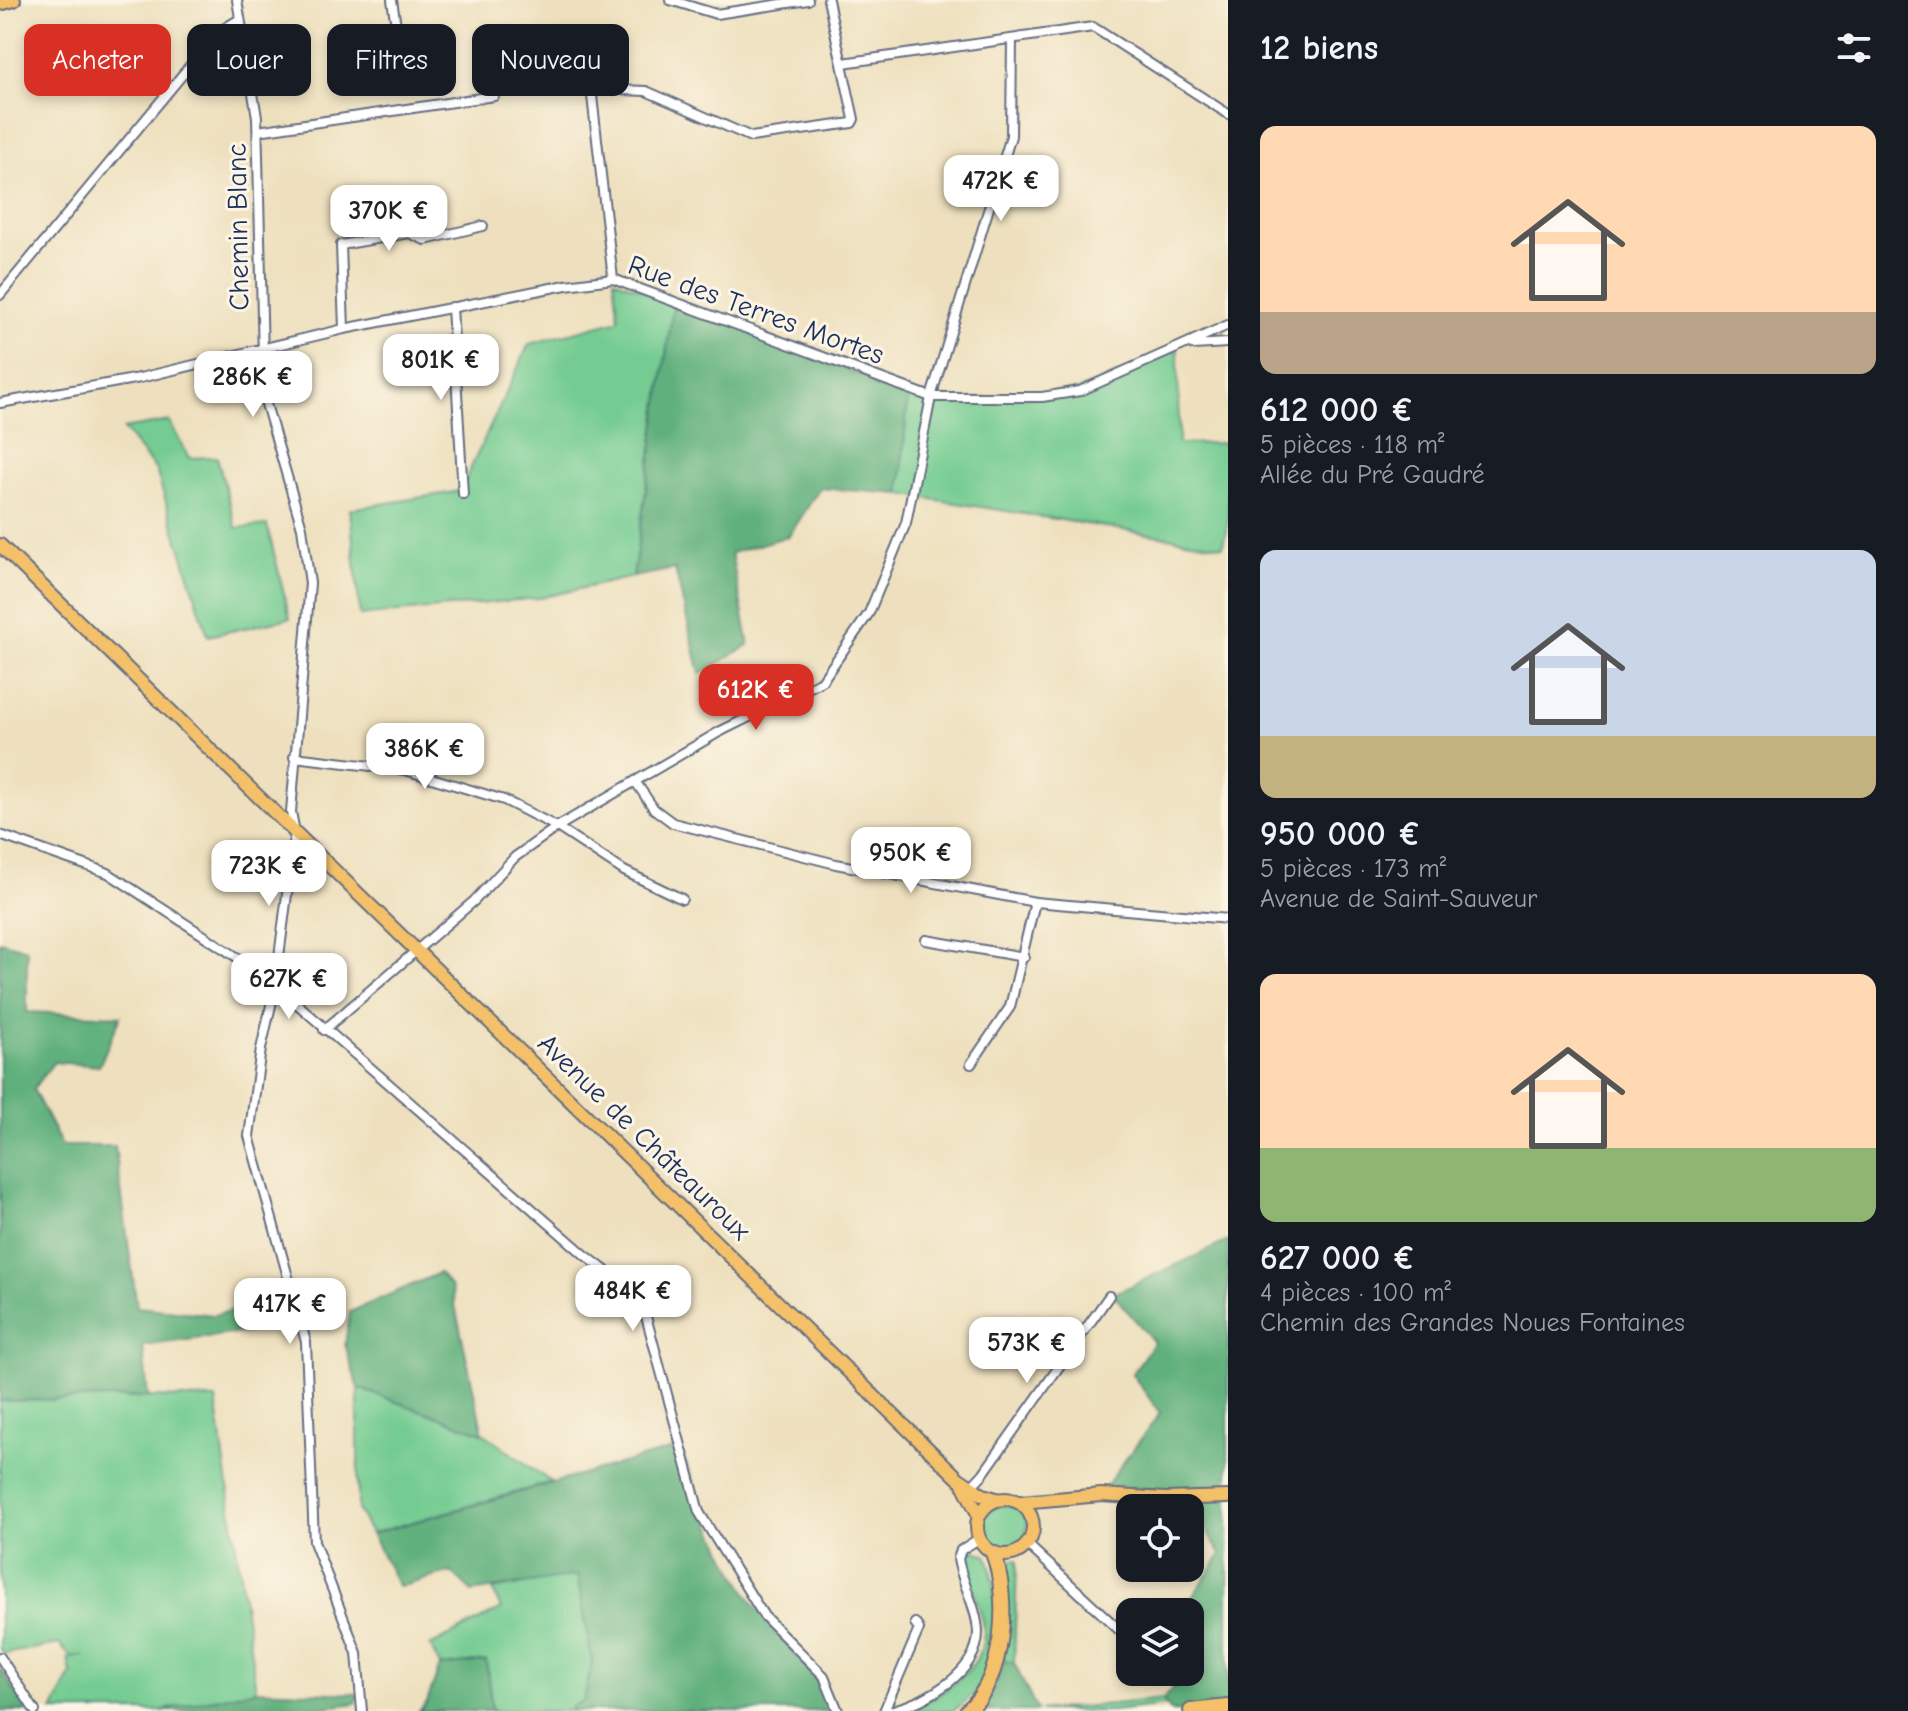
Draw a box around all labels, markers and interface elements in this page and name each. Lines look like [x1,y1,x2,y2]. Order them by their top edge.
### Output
chip: Acheter [24,24,171,96]
chip: Louer [187,24,311,96]
chip: Filtres [327,24,456,96]
chip: Nouveau [472,24,629,96]
icon: filters [1832,26,1876,70]
text: 12 biens [1260,28,1378,68]
street label: Chemin Blanc [221,143,255,311]
pin: 472K € [936,155,1066,223]
text: 472K € [962,166,1040,196]
icon: home [1496,178,1640,322]
pin: 370K € [324,185,454,253]
text: 370K € [348,196,430,226]
street label: Rue des Terres Mortes [624,249,888,371]
pin: 801K € [376,334,506,402]
text: 801K € [401,345,481,375]
pin: 286K € [188,351,318,419]
text: 286K € [212,362,294,392]
text: 612 000 € [1260,390,1414,430]
text: 5 pièces · 118 m² [1260,430,1444,460]
text: Allée du Pré Gaudré [1260,460,1484,490]
icon: home [1496,602,1640,746]
pin: 612K € [691,664,821,732]
text: 612K € [717,675,795,705]
pin: 386K € [360,723,490,791]
text: 386K € [384,734,466,764]
text: 950 000 € [1260,814,1421,854]
pin: 950K € [846,827,976,895]
text: 950K € [869,838,953,868]
pin: 723K € [204,840,334,908]
text: 723K € [229,851,309,881]
text: 5 pièces · 173 m² [1260,854,1446,884]
text: Avenue de Saint-Sauveur [1260,884,1537,914]
pin: 627K € [224,953,354,1021]
text: 627K € [249,964,329,994]
icon: home [1496,1026,1640,1170]
street label: Avenue de Châteauroux [531,1027,757,1247]
text: 627 000 € [1260,1238,1416,1278]
pin: 484K € [568,1265,698,1333]
text: 484K € [593,1276,673,1306]
pin: 417K € [225,1278,355,1346]
text: 4 pièces · 100 m² [1260,1278,1451,1308]
text: 417K € [252,1289,328,1319]
text: Chemin des Grandes Noues Fontaines [1260,1308,1685,1338]
pin: 573K € [962,1317,1092,1385]
text: 573K € [987,1328,1067,1358]
map controls [1116,1494,1204,1686]
button: locate [1116,1494,1204,1582]
button: layers [1116,1598,1204,1686]

